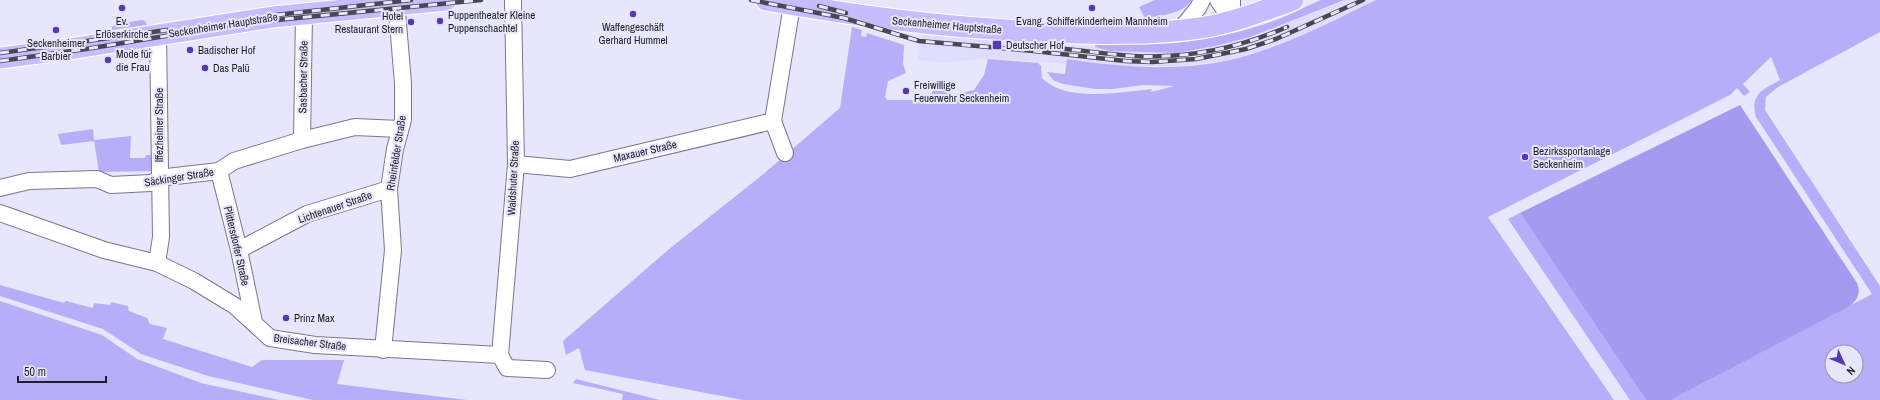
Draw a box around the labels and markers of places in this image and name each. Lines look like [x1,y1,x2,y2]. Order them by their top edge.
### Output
marker: Ev. Erlöserkirche [117,3,127,13]
marker: Evang. Schifferkinderheim Mannheim [1087,3,1097,13]
place label: Puppentheater Kleine Puppenschachtel [448,8,535,35]
place label: Hotel Restaurant Stern [335,9,403,36]
marker: Waffengeschäft Gerhard Hummel [628,9,638,19]
place label: Ev. Erlöserkirche [95,14,149,41]
place label: Evang. Schifferkinderheim Mannheim [1016,14,1168,28]
marker: Puppentheater Kleine Puppenschachtel [435,16,445,26]
marker: Hotel Restaurant Stern [406,17,416,27]
place label: Waffengeschäft Gerhard Hummel [598,20,668,47]
marker: Seckenheimer Barbier [51,25,61,35]
place label: Seckenheimer Barbier [27,36,85,63]
place label: Deutscher Hof [1006,38,1064,52]
marker: Deutscher Hof [991,39,1003,51]
place label: Badischer Hof [198,43,256,57]
marker: Badischer Hof [185,45,195,55]
place label: Mode für die Frau [116,47,152,74]
marker: Mode für die Frau [103,55,113,65]
place label: Das Palü [213,61,250,75]
marker: Das Palü [200,63,210,73]
place label: Freiwillige Feuerwehr Seckenheim [914,78,1009,105]
marker: Freiwillige Feuerwehr Seckenheim [901,86,911,96]
place label: Bezirkssportanlage Seckenheim [1533,144,1610,171]
marker: Bezirkssportanlage Seckenheim [1520,152,1530,162]
place label: Prinz Max [294,311,335,325]
marker: Prinz Max [281,313,291,323]

